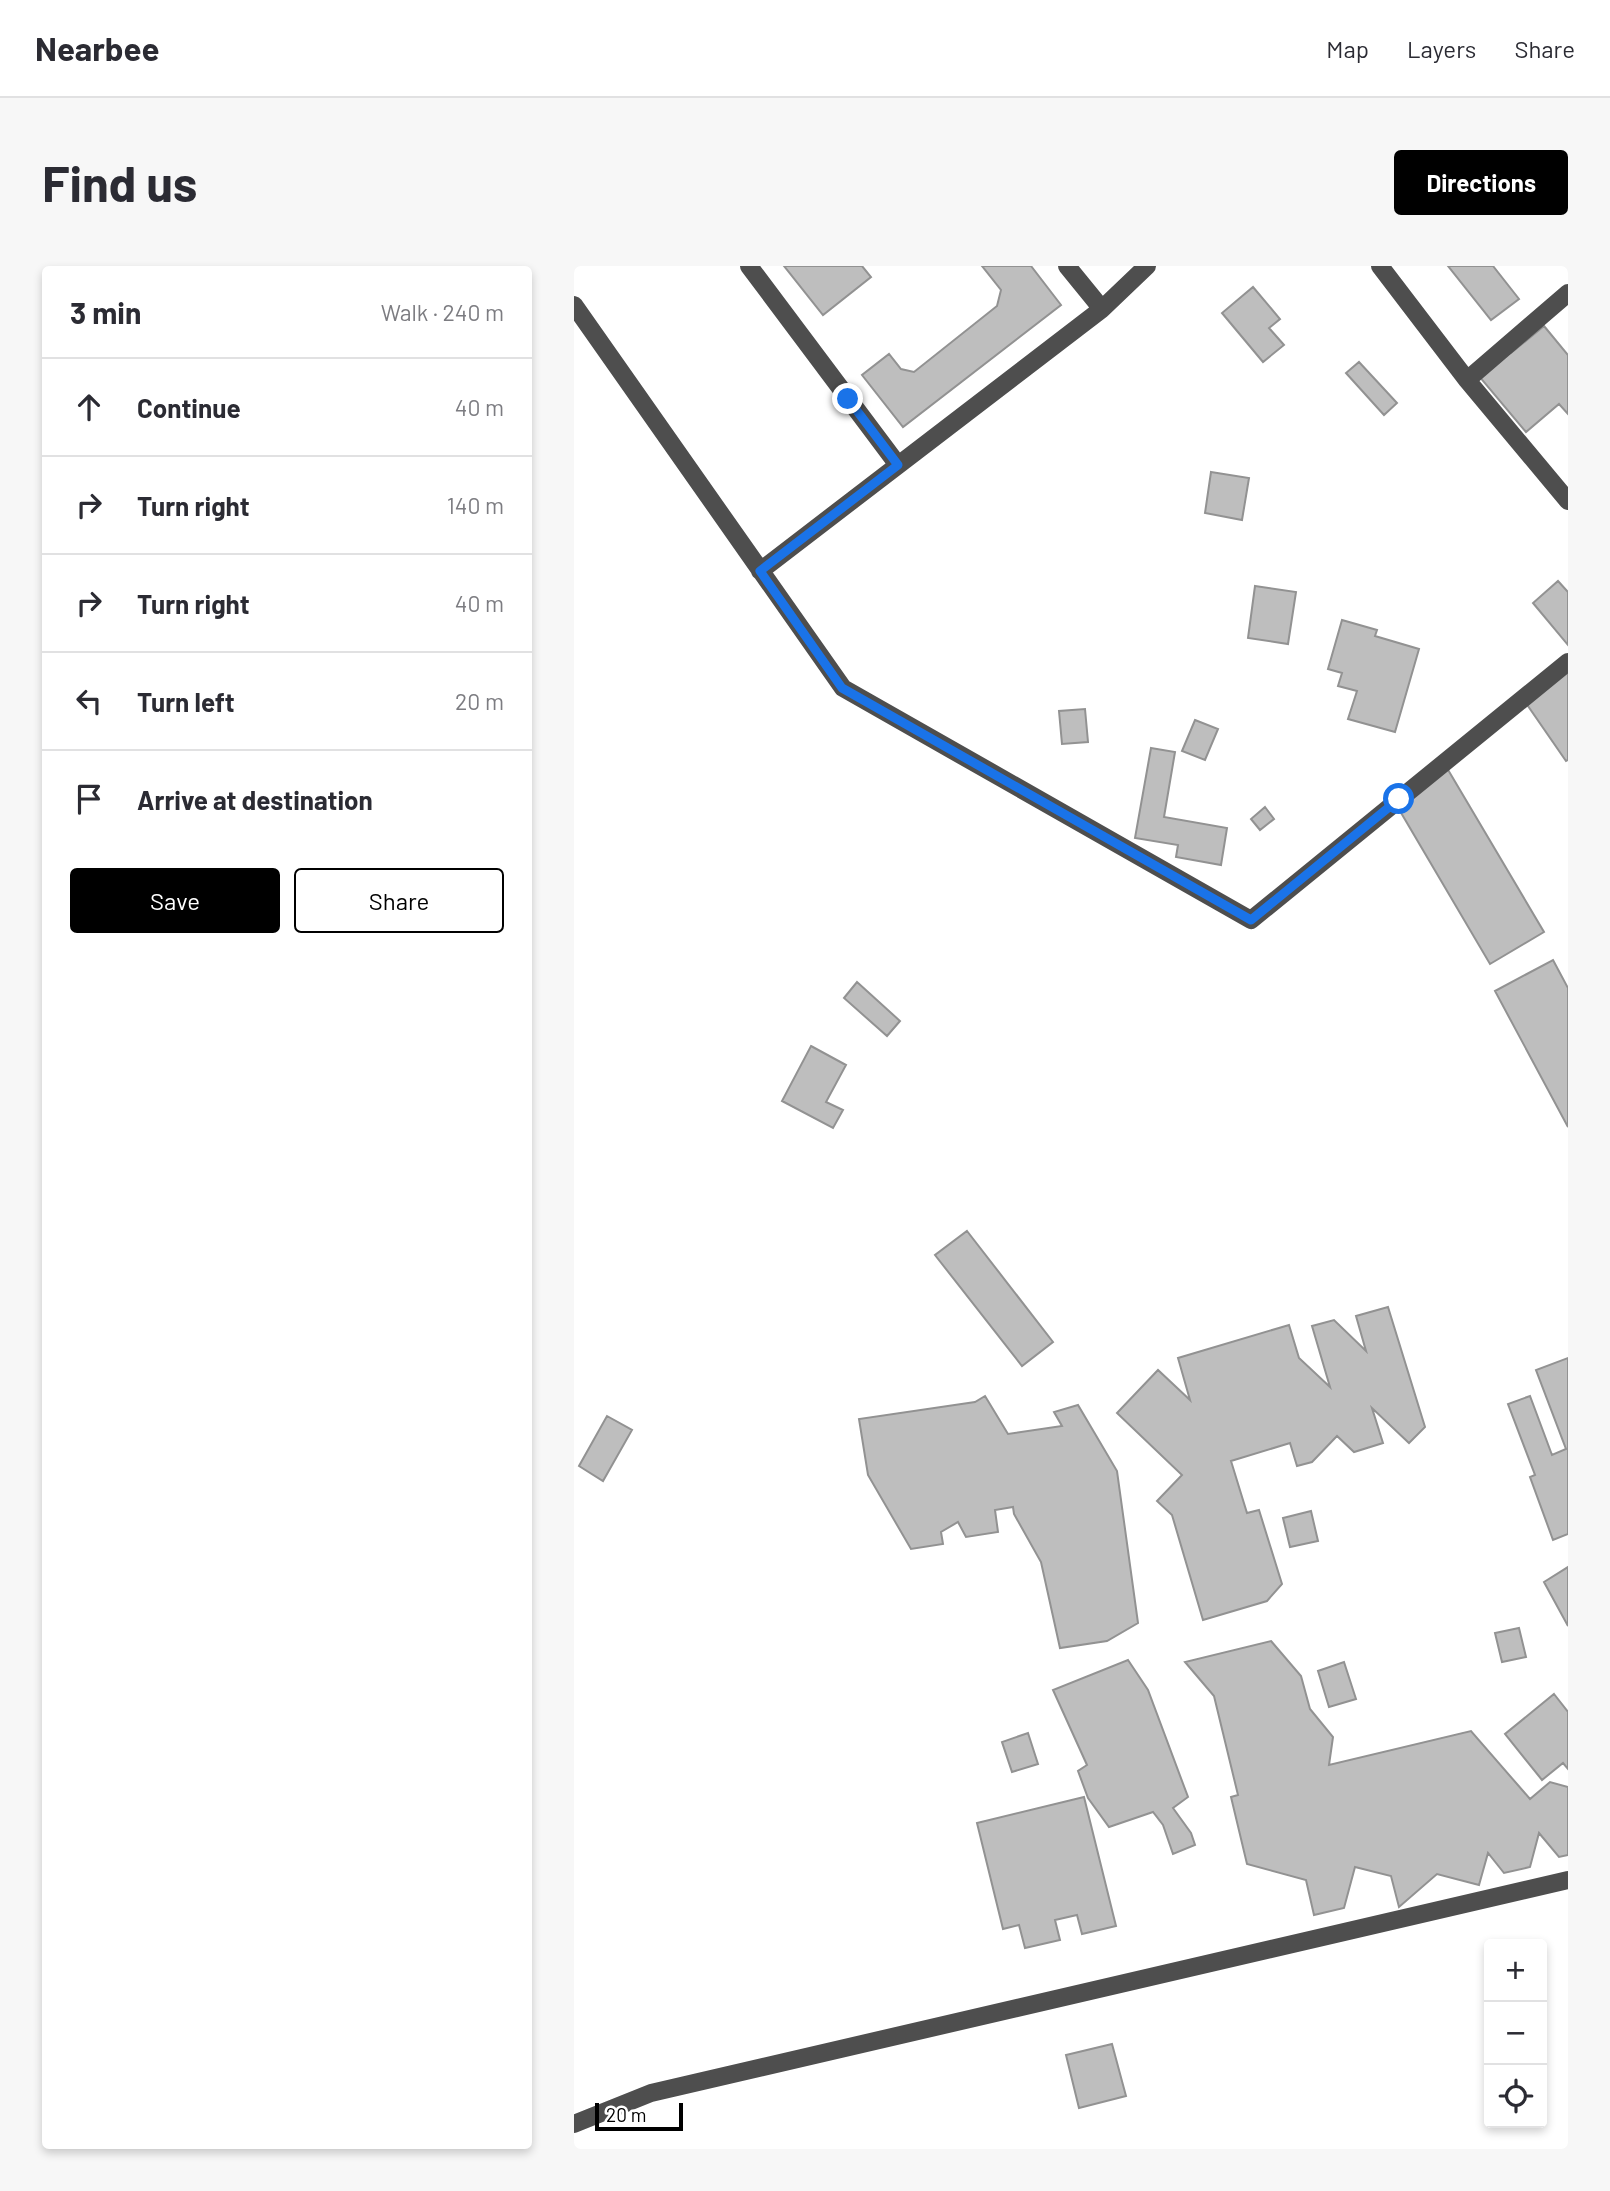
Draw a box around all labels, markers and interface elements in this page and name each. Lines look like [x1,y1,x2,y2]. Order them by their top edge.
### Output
text: Nearbee [35,28,159,68]
text: Map [1326,34,1369,63]
text: Layers [1407,34,1476,63]
text: Share [1514,34,1575,63]
button: Directions [1394,150,1568,215]
text: Find us [42,153,197,212]
text: 3 min [70,294,141,330]
text: Walk · 240 m [381,298,504,326]
route end [832,383,863,414]
icon: ahead [70,388,108,426]
text: Continue [137,392,241,423]
text: 40 m [455,393,504,421]
icon: right [70,486,108,524]
text: Turn right [137,490,250,521]
text: 140 m [447,491,504,519]
icon: right [70,584,108,622]
text: Turn right [137,588,250,619]
text: 40 m [455,589,504,617]
icon: left [70,682,108,720]
text: Turn left [137,686,235,717]
text: 20 m [455,687,504,715]
icon: arrive [70,780,108,818]
route start [1383,783,1414,814]
text: Arrive at destination [137,784,373,815]
button: Save [70,868,280,933]
button: Share [294,868,504,933]
map controls [1484,1939,1547,2128]
button: + [1484,1939,1547,2002]
button: − [1484,2002,1547,2065]
button: locate [1484,2065,1547,2128]
scale bar [595,2100,682,2132]
text: 20 m [606,2103,646,2126]

